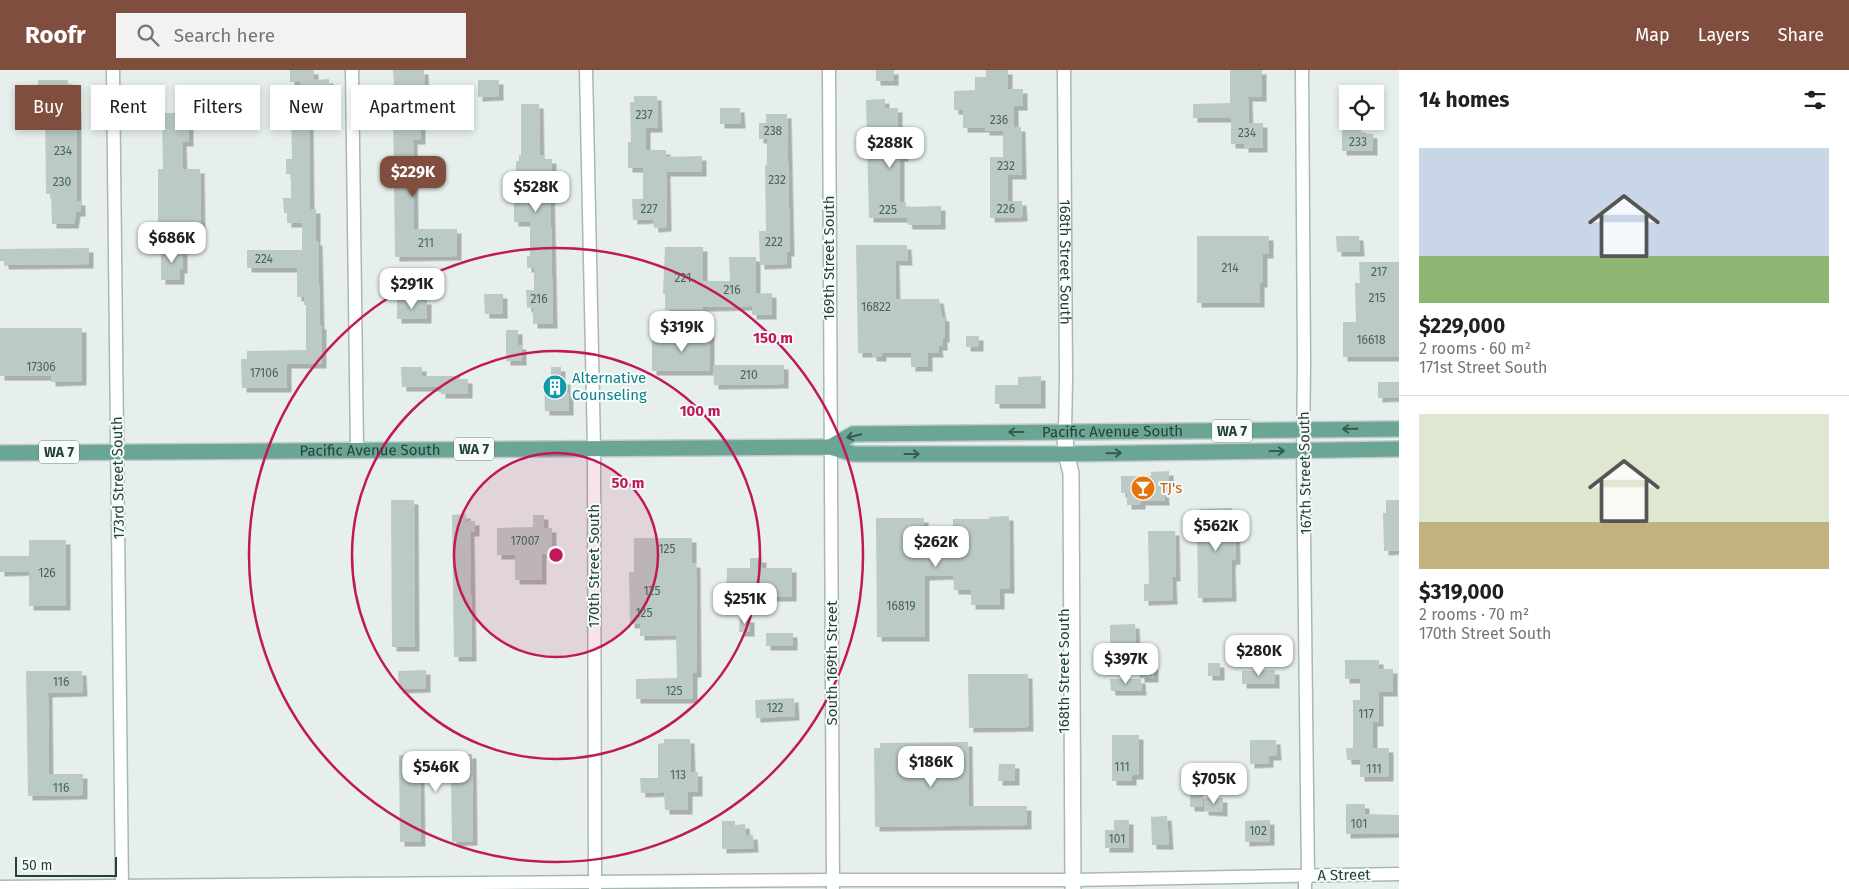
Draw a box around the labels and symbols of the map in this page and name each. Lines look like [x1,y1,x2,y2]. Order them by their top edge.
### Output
house number: 237 [635,108,653,122]
house number: 236 [990,113,1008,127]
house number: 238 [764,124,783,138]
pin: $288K [855,126,925,169]
house number: 234 [1238,126,1257,140]
house number: 233 [1349,135,1367,149]
house number: 234 [54,144,73,158]
pin: $229K [378,156,448,198]
house number: 232 [997,159,1015,173]
pin: $528K [501,170,571,213]
house number: 232 [768,173,786,187]
house number: 230 [53,175,72,189]
street label: 169th Street South [820,196,838,320]
street label: 168th Street South [1056,199,1075,325]
house number: 227 [640,202,658,216]
house number: 226 [997,202,1015,216]
house number: 225 [879,203,897,217]
pin: $686K [137,222,207,264]
house number: 222 [765,235,783,249]
house number: 211 [418,236,434,250]
house number: 224 [255,252,274,266]
house number: 214 [1221,261,1239,275]
house number: 217 [1371,265,1387,279]
pin: $291K [377,268,447,310]
house number: 221 [675,271,691,285]
house number: 216 [723,283,741,297]
house number: 215 [1369,291,1385,305]
house number: 216 [530,292,548,306]
house number: 16822 [861,300,891,314]
pin: $319K [647,310,717,353]
text: 150 m [753,329,793,347]
house number: 16618 [1356,333,1386,347]
house number: 17306 [26,360,56,374]
house number: 17106 [250,366,278,380]
house number: 210 [740,368,758,382]
place label: Alternative Counseling [572,369,647,404]
building icon: Alternative Counseling [542,374,568,400]
text: 100 m [680,402,720,420]
street label: 167th Street South [1295,411,1315,535]
street label: 173rd Street South [108,416,128,540]
road number: WA 7 [1212,420,1252,442]
street label: Pacific Avenue South [1042,422,1183,441]
one-way arrow [1343,425,1359,434]
one-way arrow [1009,427,1025,437]
one-way arrow [847,432,863,441]
road number: WA 7 [454,438,494,460]
road number: WA 7 [39,441,79,464]
street label: Pacific Avenue South [299,441,441,460]
one-way arrow [1268,446,1285,456]
one-way arrow [1106,448,1122,458]
one-way arrow [904,449,920,459]
text: 50 m [611,474,645,492]
bar icon: TJ's [1130,475,1156,501]
place label: TJ's [1160,479,1182,497]
street label: 170th Street South [585,504,603,628]
pin: $562K [1181,510,1251,552]
pin: $262K [901,526,971,568]
house number: 17007 [511,534,539,548]
house number: 125 [658,542,676,556]
centre of rings [547,546,565,564]
house number: 126 [38,566,56,580]
pin: $251K [710,582,780,625]
house number: 125 [643,584,661,598]
house number: 16819 [886,599,916,613]
street label: South 169th Street [823,600,841,725]
house number: 125 [635,606,653,620]
street label: 168th Street South [1055,608,1073,734]
pin: $280K [1224,634,1294,677]
pin: $397K [1091,642,1161,685]
house number: 116 [53,675,69,689]
house number: 125 [665,684,683,698]
house number: 122 [766,701,784,715]
house number: 117 [1358,707,1374,721]
pin: $186K [896,746,966,788]
pin: $546K [401,750,471,793]
house number: 111 [1114,760,1130,774]
pin: $705K [1179,762,1249,805]
house number: 111 [1366,762,1382,776]
house number: 113 [670,768,686,782]
house number: 116 [53,781,69,795]
house number: 101 [1351,817,1367,831]
house number: 102 [1249,824,1267,838]
house number: 101 [1109,832,1125,846]
scale bar [15,854,118,877]
street label: A Street [1317,866,1371,884]

